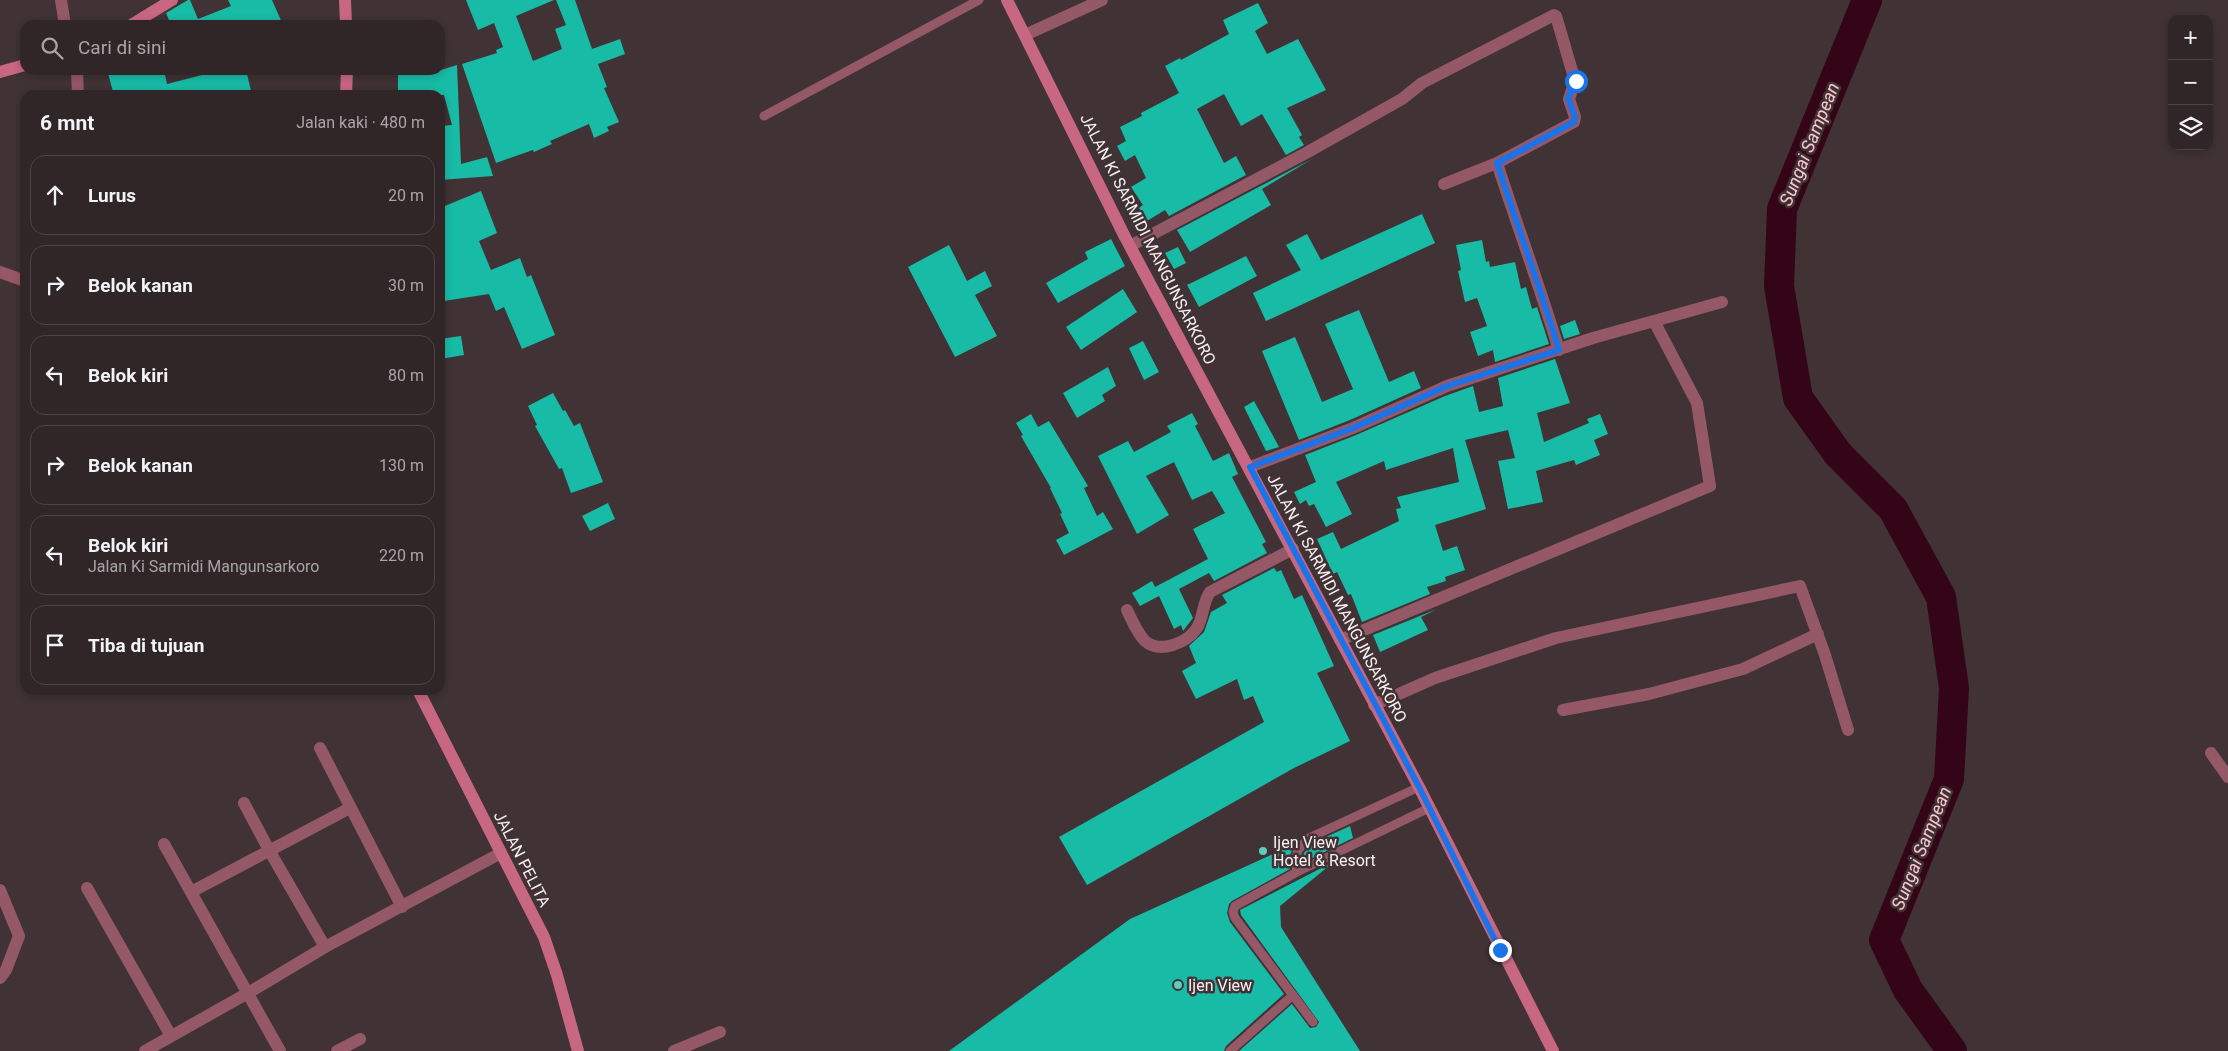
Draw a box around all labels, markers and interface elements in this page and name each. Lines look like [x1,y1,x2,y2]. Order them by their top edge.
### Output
map controls [2168,15,2213,150]
button: + [2168,15,2213,60]
search box [20,20,445,75]
icon: search [38,34,66,62]
text: Cari di sini [78,36,166,59]
button: − [2168,60,2213,105]
route start [1565,70,1588,93]
water label: Sungai Sampean [1775,79,1843,209]
button: layers [2168,105,2213,150]
street label: JALAN KI SARMIDI MANGUNSARKORO [1076,110,1220,368]
text: 6 mnt [40,111,94,135]
text: Jalan kaki · 480 m [296,113,425,132]
icon: ahead [41,181,69,209]
text: Lurus [88,184,136,207]
text: 20 m [388,186,424,205]
icon: right [41,271,69,299]
text: Belok kanan [88,274,193,297]
text: 30 m [388,276,424,295]
icon: left [41,361,69,389]
text: Belok kiri [88,364,168,387]
text: 80 m [388,366,424,385]
icon: right [41,451,69,479]
text: Belok kanan [88,454,193,477]
text: 130 m [379,456,424,475]
street label: JALAN KI SARMIDI MANGUNSARKORO [1263,470,1411,726]
text: Belok kiri [88,534,168,557]
icon: left [41,541,69,569]
text: 220 m [379,546,424,565]
text: Jalan Ki Sarmidi Mangunsarkoro [88,557,319,576]
icon: arrive [41,631,69,659]
text: Tiba di tujuan [88,634,204,657]
water label: Sungai Sampean [1887,783,1955,913]
street label: JALAN PELITA [490,808,555,911]
place label: Ijen View Hotel & Resort [1273,833,1376,870]
marker: Ijen View Hotel & Resort [1257,845,1269,857]
route end [1489,939,1512,962]
place label: Ijen View [1188,976,1252,995]
marker: Ijen View [1172,979,1184,991]

